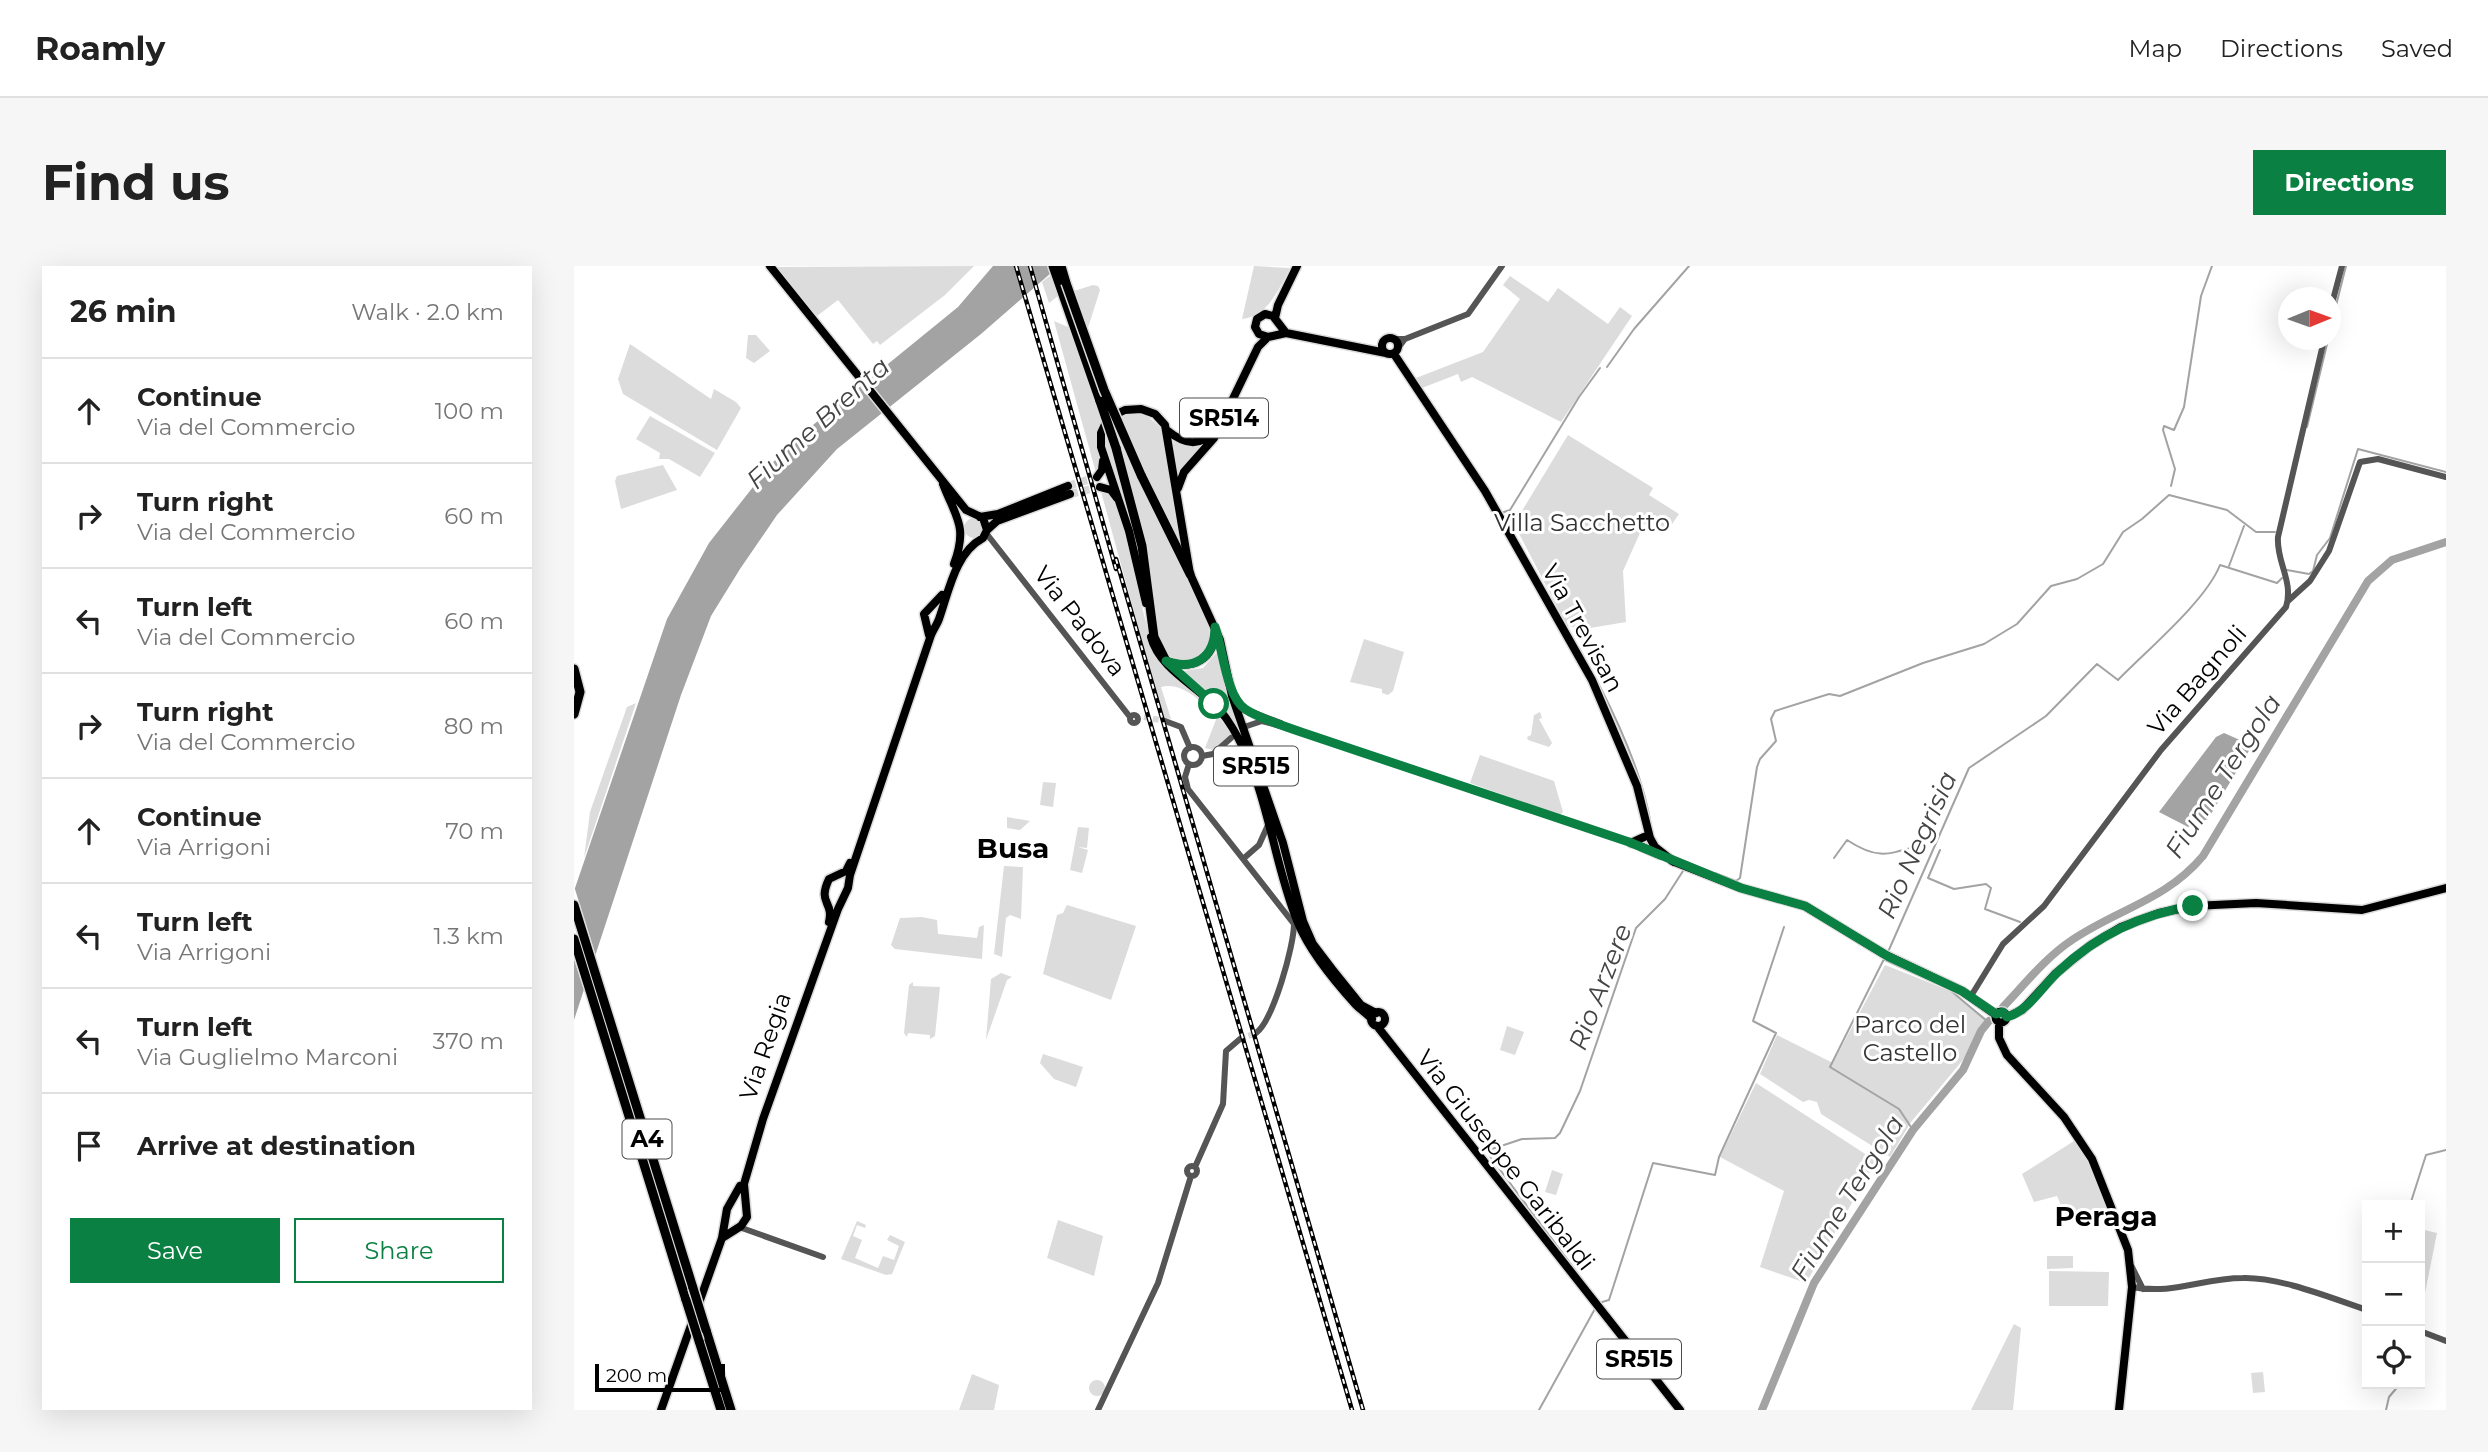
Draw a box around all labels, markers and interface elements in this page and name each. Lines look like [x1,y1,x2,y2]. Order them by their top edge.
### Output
text: Roamly [35,28,165,68]
text: Map [2129,34,2182,63]
text: Directions [2220,34,2343,63]
text: Saved [2381,34,2453,63]
button: Directions [2253,150,2446,215]
text: Find us [42,153,230,212]
north arrow [2278,287,2341,350]
text: 26 min [70,293,177,330]
text: Walk · 2.0 km [351,298,504,326]
water label: Fiume Brenta [740,350,896,496]
text: Continue [137,381,262,413]
icon: ahead [70,392,108,430]
text: 100 m [435,397,504,425]
road number: SR514 [1180,398,1268,438]
text: Via del Commercio [137,413,355,441]
text: Turn right [137,486,273,518]
icon: right [70,497,108,535]
text: 60 m [444,502,504,530]
park label: Villa Sacchetto [1494,508,1670,537]
text: Via del Commercio [137,518,355,546]
street label: Via Trevisan [1536,559,1630,697]
street label: Via Padova [1028,560,1132,682]
text: Turn left [137,591,253,623]
icon: left [70,602,108,640]
text: 60 m [444,607,504,635]
street label: Via Bagnoli [2141,619,2253,741]
text: Via del Commercio [137,623,355,651]
route start [1198,688,1229,719]
water label: Fiume Tergola [2158,688,2288,864]
text: Turn right [137,696,273,728]
icon: right [70,707,108,745]
text: 80 m [444,712,504,740]
text: Via del Commercio [137,728,355,756]
road number: SR515 [1214,746,1298,786]
water label: Rio Negrisia [1870,766,1964,924]
text: Continue [137,801,262,833]
icon: ahead [70,812,108,850]
text: 70 m [445,817,504,845]
district label: Busa [977,831,1049,865]
text: Via Arrigoni [137,833,271,861]
route end [2177,890,2208,921]
text: Turn left [137,906,253,938]
icon: left [70,917,108,955]
water label: Rio Arzere [1561,919,1639,1055]
text: 1.3 km [434,922,504,950]
text: Via Arrigoni [137,938,271,966]
street label: Via Regia [733,988,797,1104]
park label: Parco del Castello [1854,1010,1966,1067]
text: Turn left [137,1011,253,1043]
icon: left [70,1022,108,1060]
text: 370 m [433,1027,504,1055]
text: Via Guglielmo Marconi [137,1043,398,1071]
street label: Via Giuseppe Garibaldi [1411,1044,1601,1276]
water label: Fiume Tergola [1783,1109,1911,1287]
road number: A4 [622,1119,672,1158]
icon: arrive [70,1127,108,1165]
text: Arrive at destination [137,1130,416,1162]
district label: Peraga [2054,1199,2158,1233]
map controls [2362,1200,2425,1389]
button: + [2362,1200,2425,1263]
button: Save [70,1218,280,1283]
button: Share [294,1218,504,1283]
button: − [2362,1263,2425,1326]
button: locate [2362,1326,2425,1389]
road number: SR515 [1597,1340,1681,1378]
scale bar [595,1361,724,1393]
text: 200 m [606,1364,667,1387]

